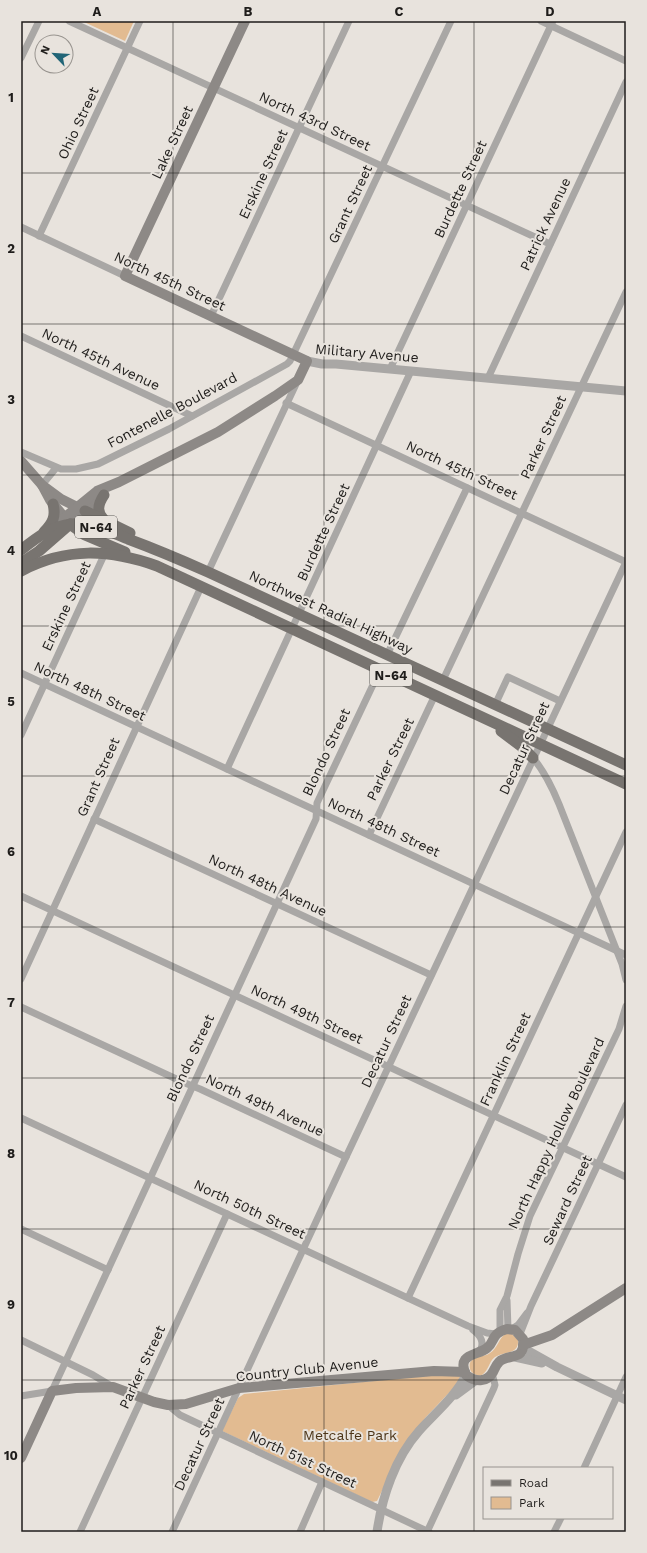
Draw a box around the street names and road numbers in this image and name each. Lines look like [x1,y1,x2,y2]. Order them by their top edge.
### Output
street label: Ohio Street [54,84,102,162]
street label: North 43rd Street [257,88,373,154]
street label: Lake Street [148,103,196,181]
street label: Erskine Street [235,127,291,221]
street label: Burdette Street [430,138,490,240]
street label: Grant Street [325,162,375,246]
street label: Patrick Avenue [516,175,574,273]
street label: North 45th Street [112,248,228,314]
street label: North 45th Avenue [40,325,162,393]
street label: Military Avenue [315,341,419,365]
street label: Fontenelle Boulevard [104,369,240,451]
street label: Parker Street [517,393,569,481]
street label: North 45th Street [404,437,520,503]
street label: Burdette Street [293,481,353,583]
road number: N-64 [75,516,117,538]
street label: Erskine Street [38,559,94,653]
street label: Northwest Radial Highway [247,567,416,657]
street label: North 48th Street [31,658,149,724]
road number: N-64 [370,664,412,686]
street label: Decatur Street [496,699,553,797]
street label: Blondo Street [299,706,353,798]
street label: Parker Street [363,715,417,803]
street label: Grant Street [73,735,123,819]
street label: North 48th Street [325,794,443,860]
street label: North 48th Avenue [206,851,330,919]
street label: North 49th Street [248,981,366,1047]
street label: Decatur Street [358,992,415,1090]
street label: Franklin Street [476,1009,534,1108]
street label: Blondo Street [163,1012,217,1104]
street label: North Happy Hollow Boulevard [505,1035,607,1231]
street label: North 49th Avenue [203,1071,327,1139]
street label: Seward Street [539,1152,595,1248]
street label: North 50th Street [192,1176,309,1242]
street label: Parker Street [116,1323,168,1411]
street label: Country Club Avenue [235,1354,379,1384]
street label: Decatur Street [171,1395,228,1493]
street label: North 51st Street [247,1427,359,1491]

